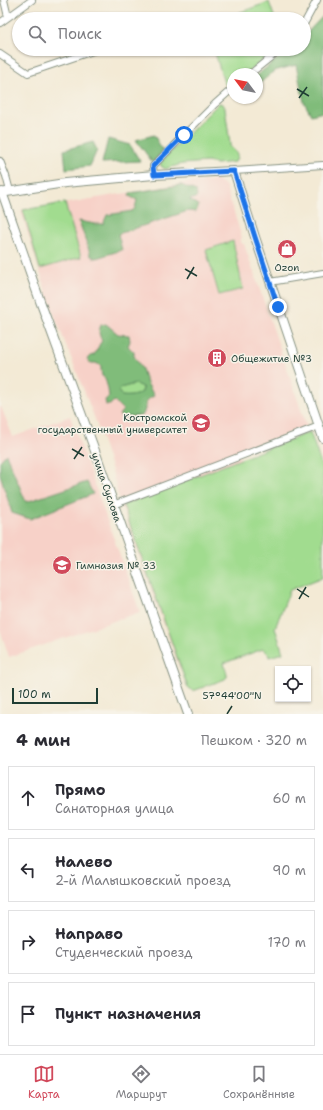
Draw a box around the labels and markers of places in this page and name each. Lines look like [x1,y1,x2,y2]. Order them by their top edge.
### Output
shop icon: Ozon [276,238,298,260]
place label: Ozon [275,261,299,274]
building icon: Общежитие №3 [206,347,228,369]
place label: Общежитие №3 [231,352,312,365]
place label: Костромской государственный университет [38,411,188,436]
school or university icon: Костромской государственный университет [190,412,212,434]
school or university icon: Гимназия № 33 [51,554,73,576]
place label: Гимназия № 33 [76,559,156,572]

